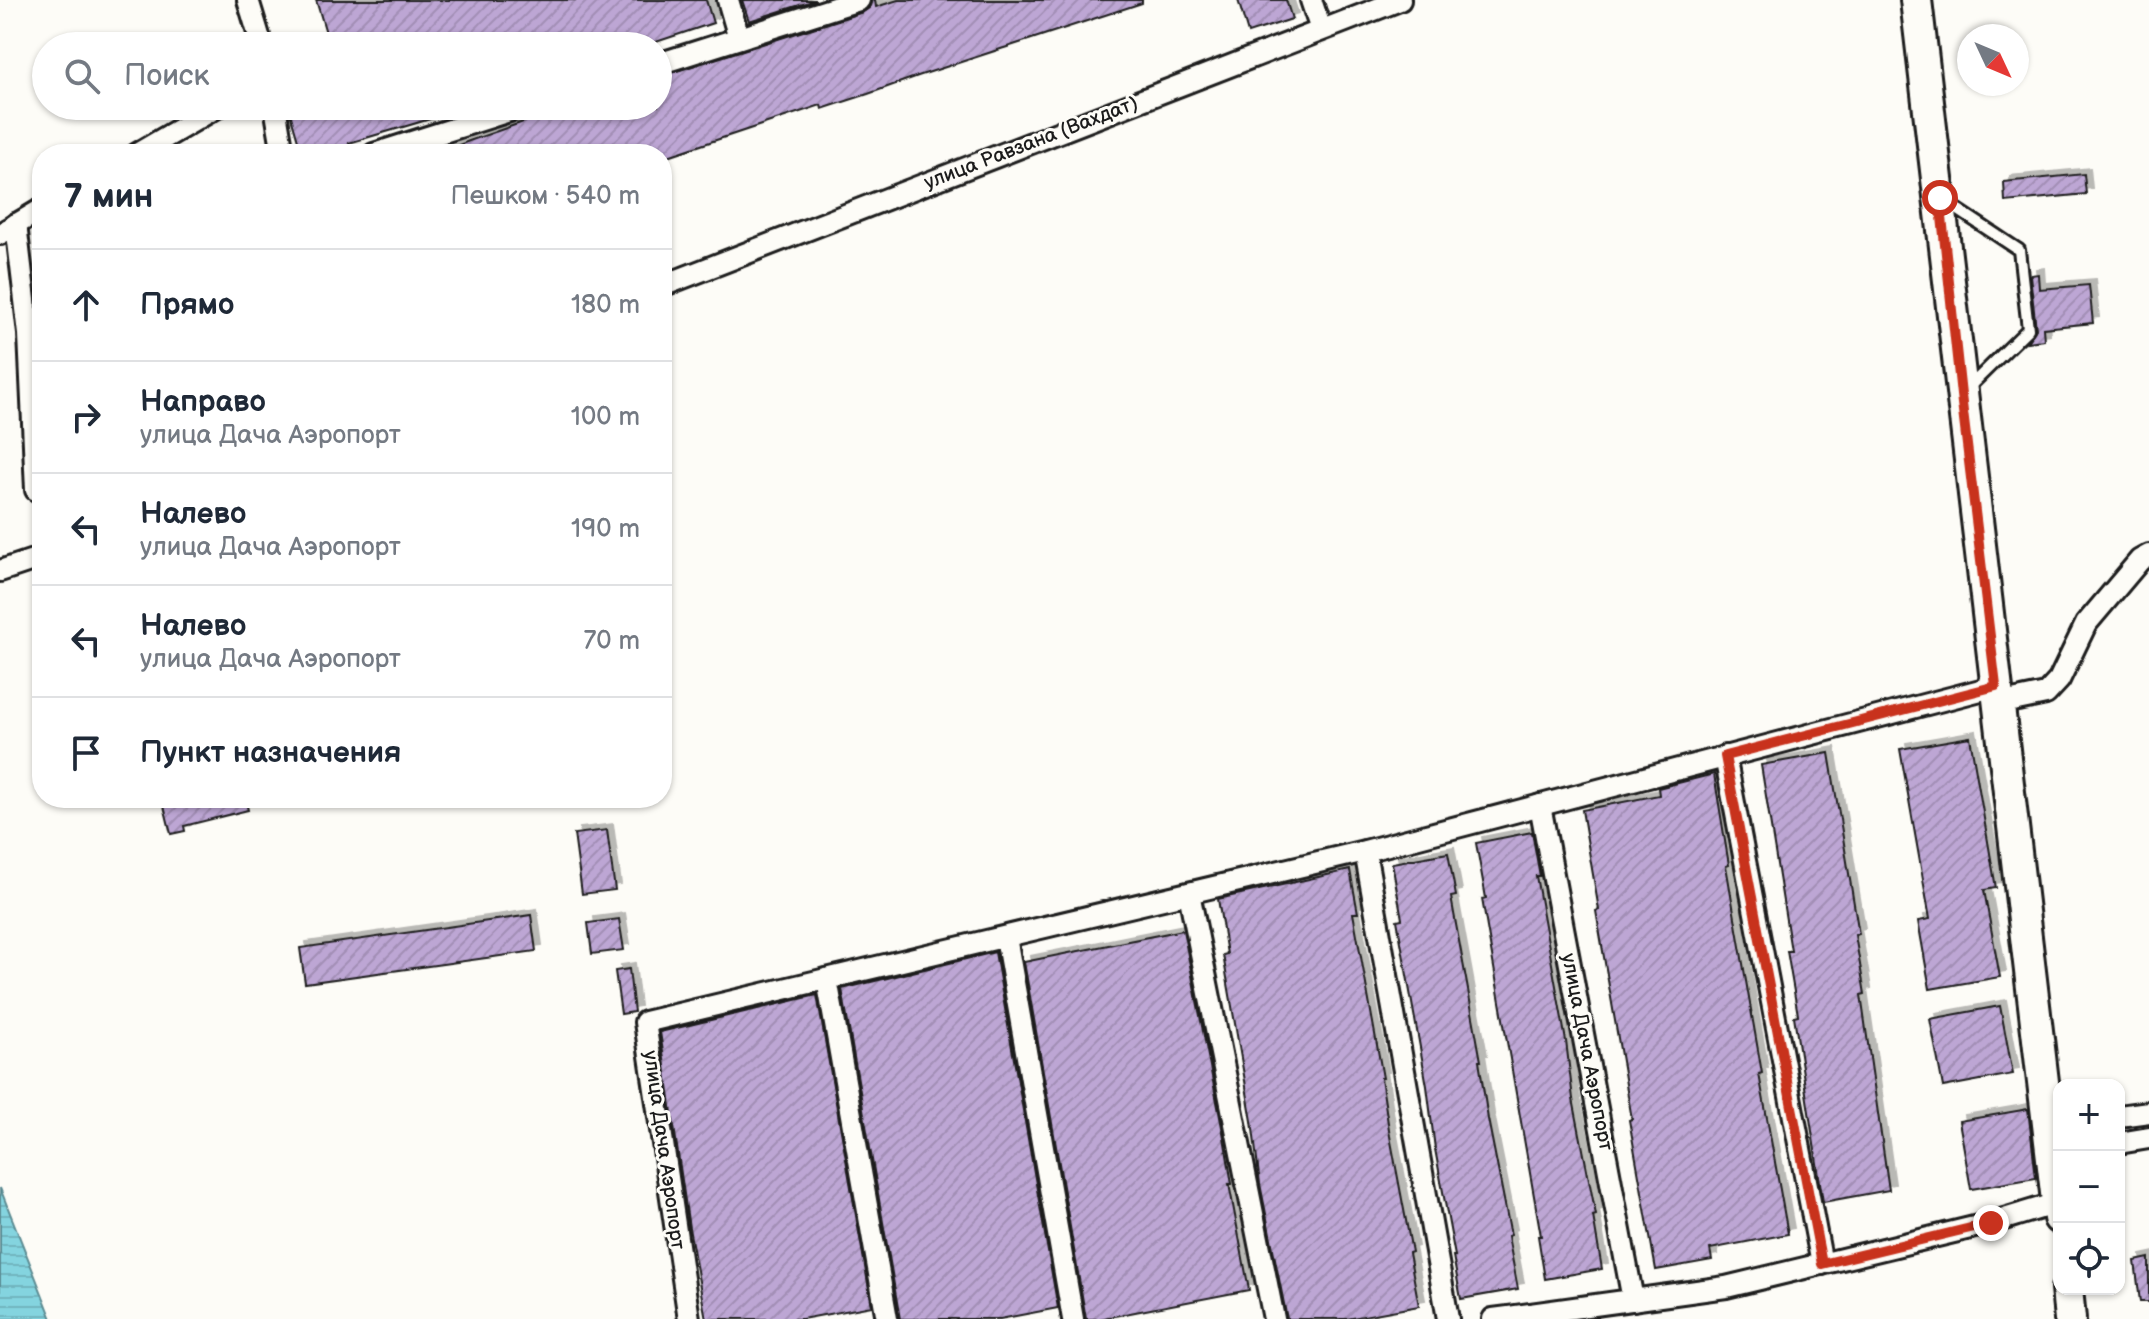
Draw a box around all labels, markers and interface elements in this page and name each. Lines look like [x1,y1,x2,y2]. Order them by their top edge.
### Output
north arrow [1957,24,2029,96]
search box [32,32,672,120]
icon: search [60,54,104,98]
text: Поиск [124,58,210,94]
street label: улица Равзана (Вахдат) [921,91,1141,195]
text: 7 мин [64,176,153,217]
route start [1922,180,1958,216]
text: Пешком · 540 m [450,181,640,212]
icon: ahead [64,283,108,327]
text: Прямо [140,287,234,323]
text: 180 m [571,290,640,321]
text: Направо [140,384,266,420]
icon: right [64,395,108,439]
text: 100 m [571,402,640,433]
text: улица Дача Аэропорт [140,420,401,451]
text: Налево [140,496,246,532]
icon: left [64,507,108,551]
text: 190 m [571,514,640,545]
text: улица Дача Аэропорт [140,532,401,563]
text: Налево [140,608,246,644]
icon: left [64,619,108,663]
text: 70 m [583,626,640,657]
text: улица Дача Аэропорт [140,644,401,675]
icon: arrive [64,731,108,775]
text: Пункт назначения [140,735,401,771]
street label: улица Дача Аэропорт [1556,951,1618,1153]
street label: улица Дача Аэропорт [638,1049,690,1252]
map controls [2053,1079,2125,1295]
button: + [2053,1079,2125,1151]
button: − [2053,1151,2125,1223]
route end [1973,1205,2009,1241]
button: locate [2053,1223,2125,1295]

